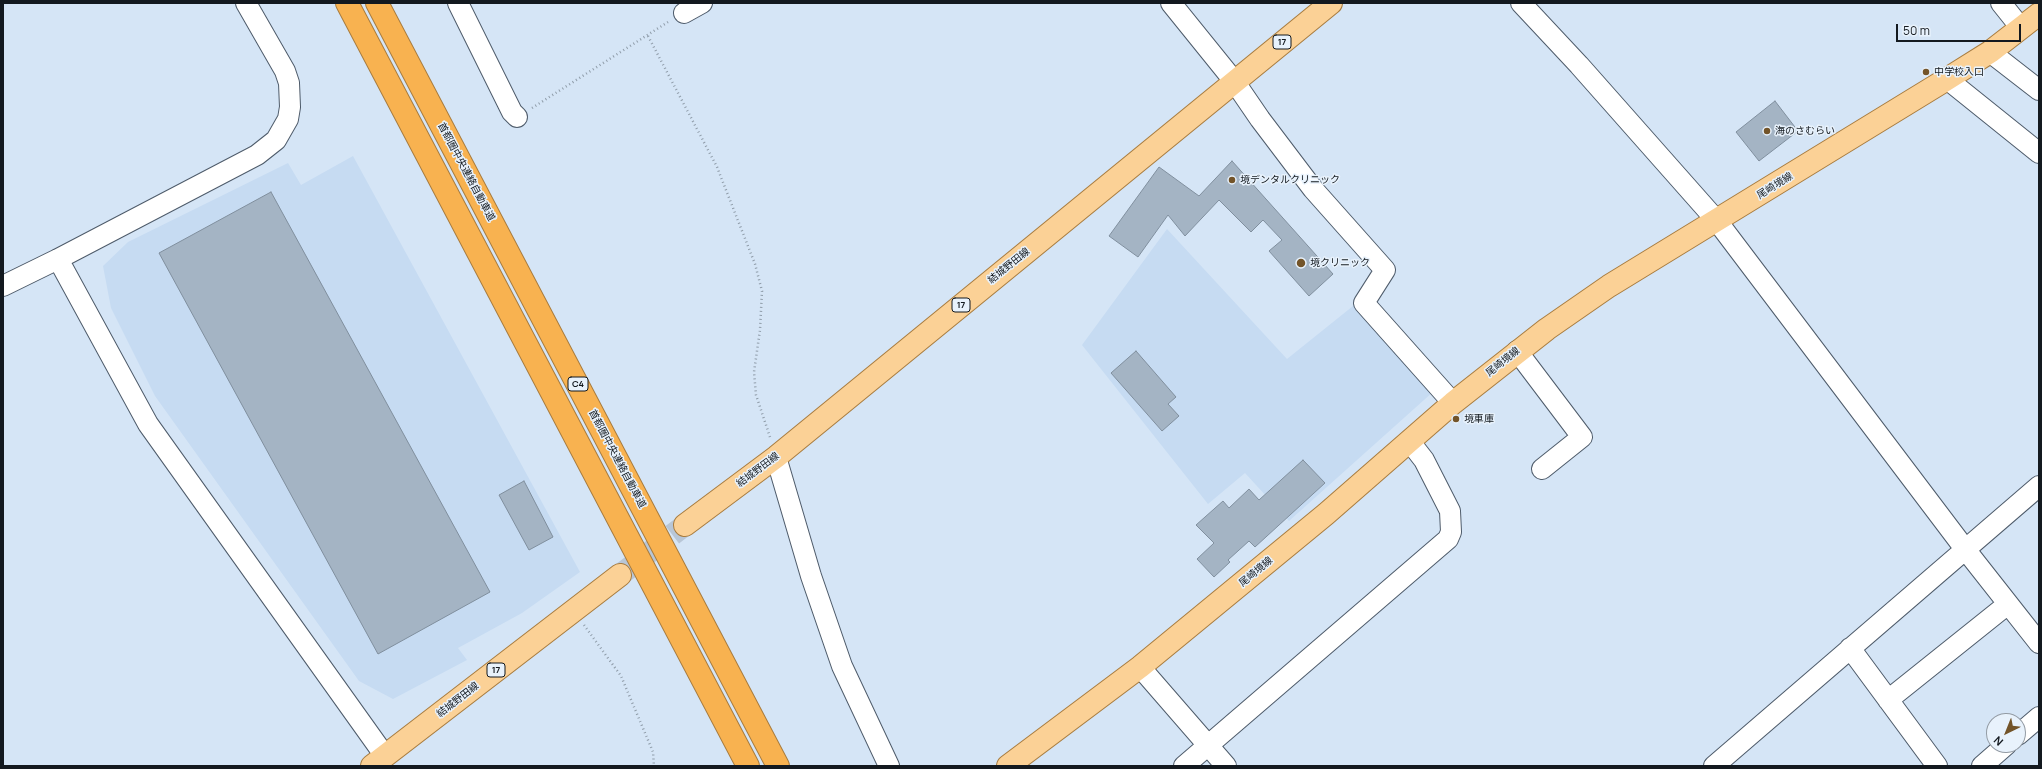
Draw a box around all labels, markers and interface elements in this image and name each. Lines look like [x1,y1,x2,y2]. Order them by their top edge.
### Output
scale bar [1898,16,2023,42]
text: 50 m [1903,22,1930,39]
road number: 17 [1273,35,1291,49]
place label: 中学校入口 [1934,66,1984,78]
marker: 中学校入口 [1921,67,1931,77]
street label: 首都圏中央連絡自動車道 [435,121,497,223]
place label: 海のさむらい [1775,125,1835,137]
marker: 海のさむらい [1762,126,1772,136]
street label: 尾崎境線 [1755,170,1795,202]
place label: 境デンタルクリニック [1240,174,1340,186]
marker: 境デンタルクリニック [1227,175,1237,185]
street label: 結城野田線 [986,246,1032,286]
marker: 境クリニック [1295,257,1307,269]
place label: 境クリニック [1310,257,1370,269]
road number: 17 [952,298,970,312]
street label: 尾崎境線 [1484,345,1522,379]
road number: C4 [568,377,588,391]
street label: 首都圏中央連絡自動車道 [586,408,648,510]
place label: 境車庫 [1464,413,1494,425]
marker: 境車庫 [1451,414,1461,424]
street label: 結城野田線 [734,450,782,490]
street label: 尾崎境線 [1237,555,1275,589]
road number: 17 [487,663,505,677]
street label: 結城野田線 [435,680,481,720]
north arrow [1986,713,2026,753]
text: N [1990,733,2006,750]

